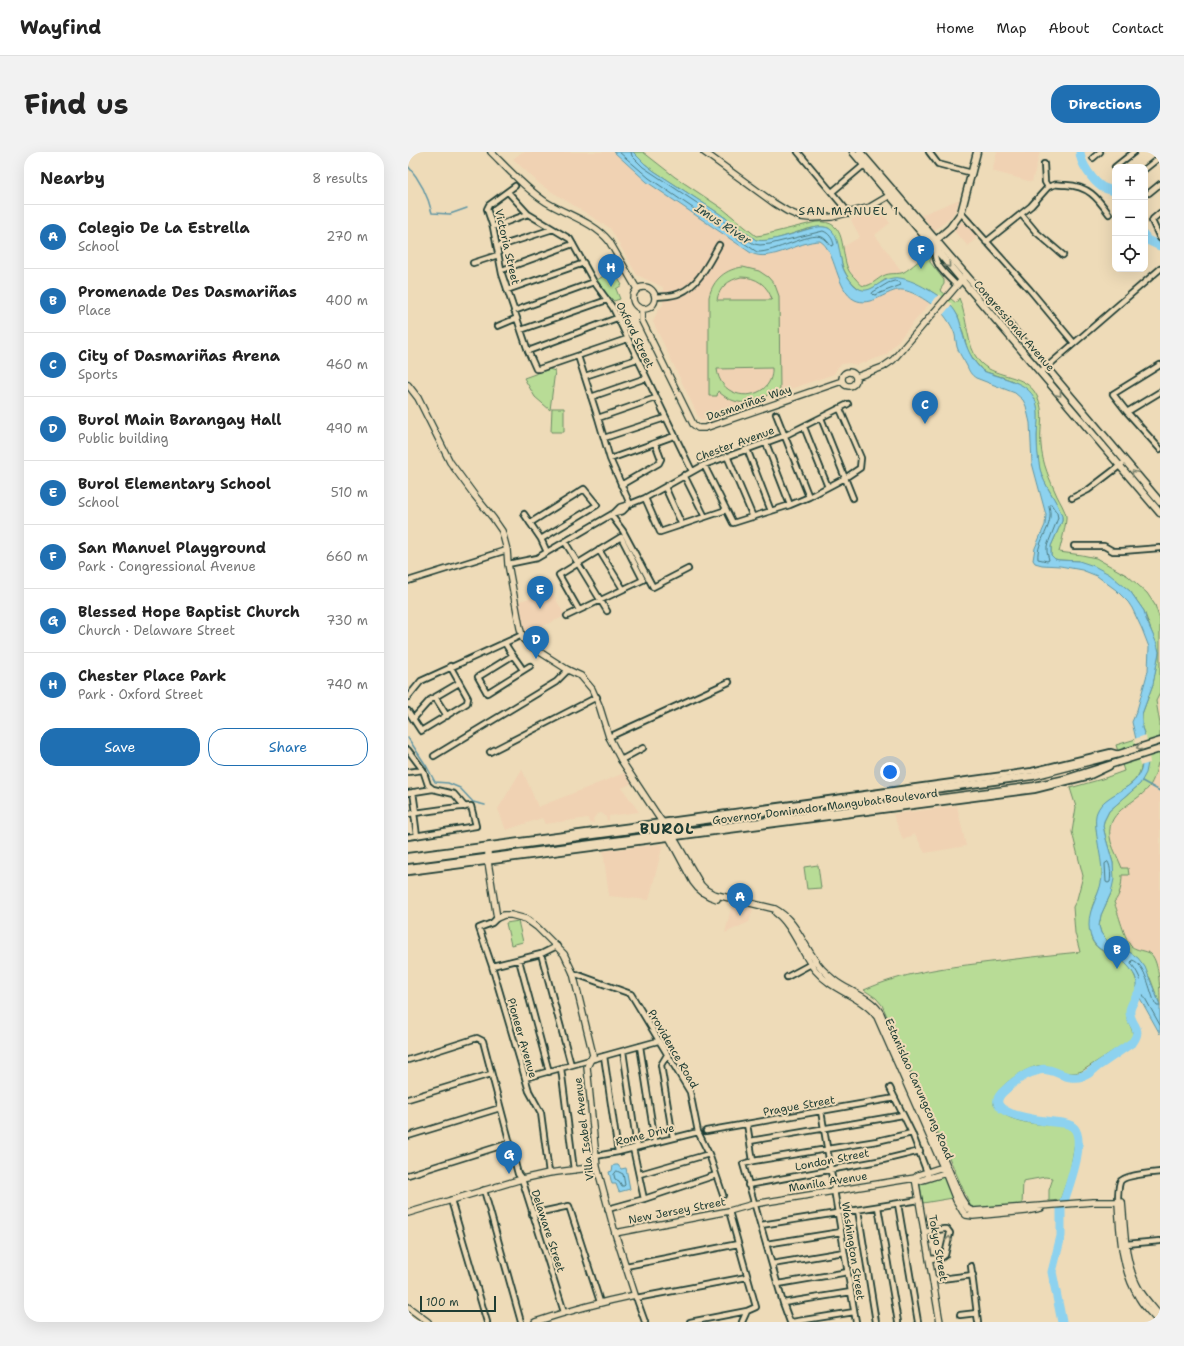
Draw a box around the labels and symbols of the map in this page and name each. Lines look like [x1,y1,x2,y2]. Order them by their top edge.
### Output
water label: Imus River [691,199,754,248]
district label: SAN MANUEL 1 [799,203,899,219]
street label: Victoria Street [491,208,523,287]
pin: F [908,236,934,269]
pin: H [598,254,624,287]
one-way arrow [943,260,950,267]
street label: Congressional Avenue [970,277,1058,375]
street label: Oxford Street [613,299,658,371]
street label: Dasmariñas Way [705,381,793,425]
one-way arrow [1055,390,1062,397]
pin: C [912,391,938,424]
street label: Chester Avenue [694,423,776,465]
one-way arrow [1132,470,1139,477]
pin: E [527,576,553,609]
pin: D [523,626,549,659]
one-way arrow [1136,742,1143,751]
your location [880,762,900,782]
street label: Governor Dominador Mangubat Boulevard [711,786,939,828]
district label: BUROL [640,819,694,839]
pin: A [727,883,753,916]
pin: B [1104,936,1130,969]
street label: Pioneer Avenue [503,996,541,1080]
street label: Providence Road [644,1007,702,1091]
street label: Estanislao Carungcong Road [881,1016,957,1162]
street label: Villa Isabel Avenue [570,1076,598,1182]
street label: Prague Street [762,1092,836,1120]
street label: Rome Drive [614,1120,676,1150]
pin: G [496,1141,522,1174]
street label: London Street [794,1145,871,1175]
street label: Manila Avenue [787,1168,869,1196]
street label: Delaware Street [528,1188,568,1274]
street label: New Jersey Street [627,1194,727,1228]
street label: Washington Street [838,1201,868,1301]
street label: Tokyo Street [925,1214,951,1283]
one-way arrow [944,1236,953,1242]
scale bar [420,1294,496,1313]

